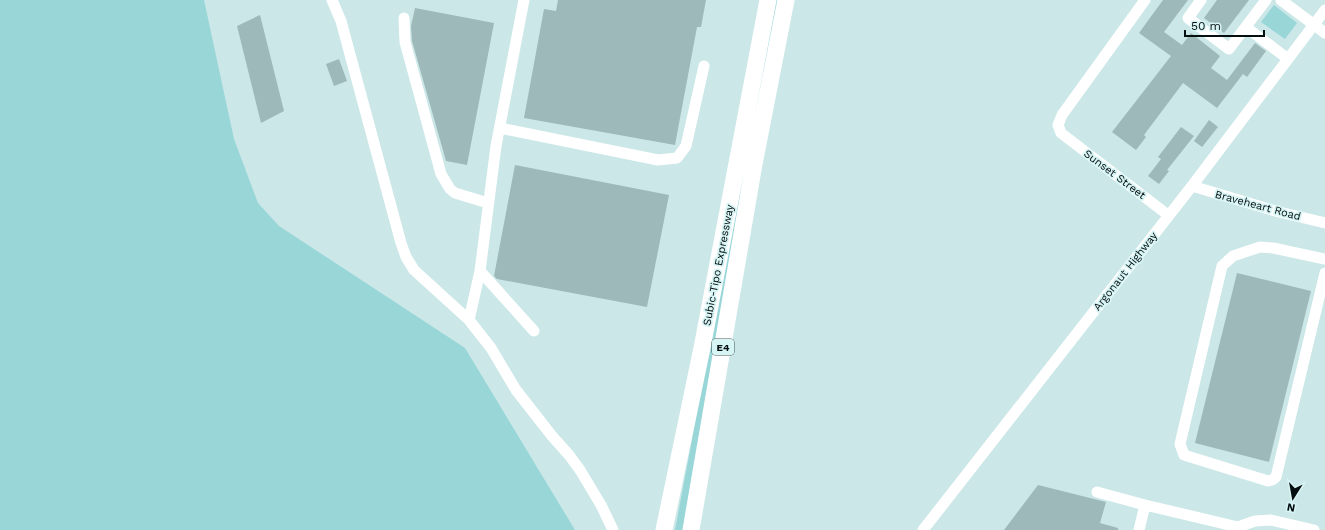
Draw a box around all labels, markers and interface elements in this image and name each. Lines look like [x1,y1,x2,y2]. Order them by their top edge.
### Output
scale bar [1185,12,1264,38]
text: 50 m [1191,19,1221,33]
street label: Sunset Street [1081,147,1148,202]
street label: Braveheart Road [1214,188,1302,223]
street label: Subic-Tipo Expressway [700,203,737,327]
street label: Argonaut Highway [1091,229,1160,313]
road number: E4 [712,339,734,355]
north arrow [1273,478,1313,518]
text: N [1286,500,1296,514]

